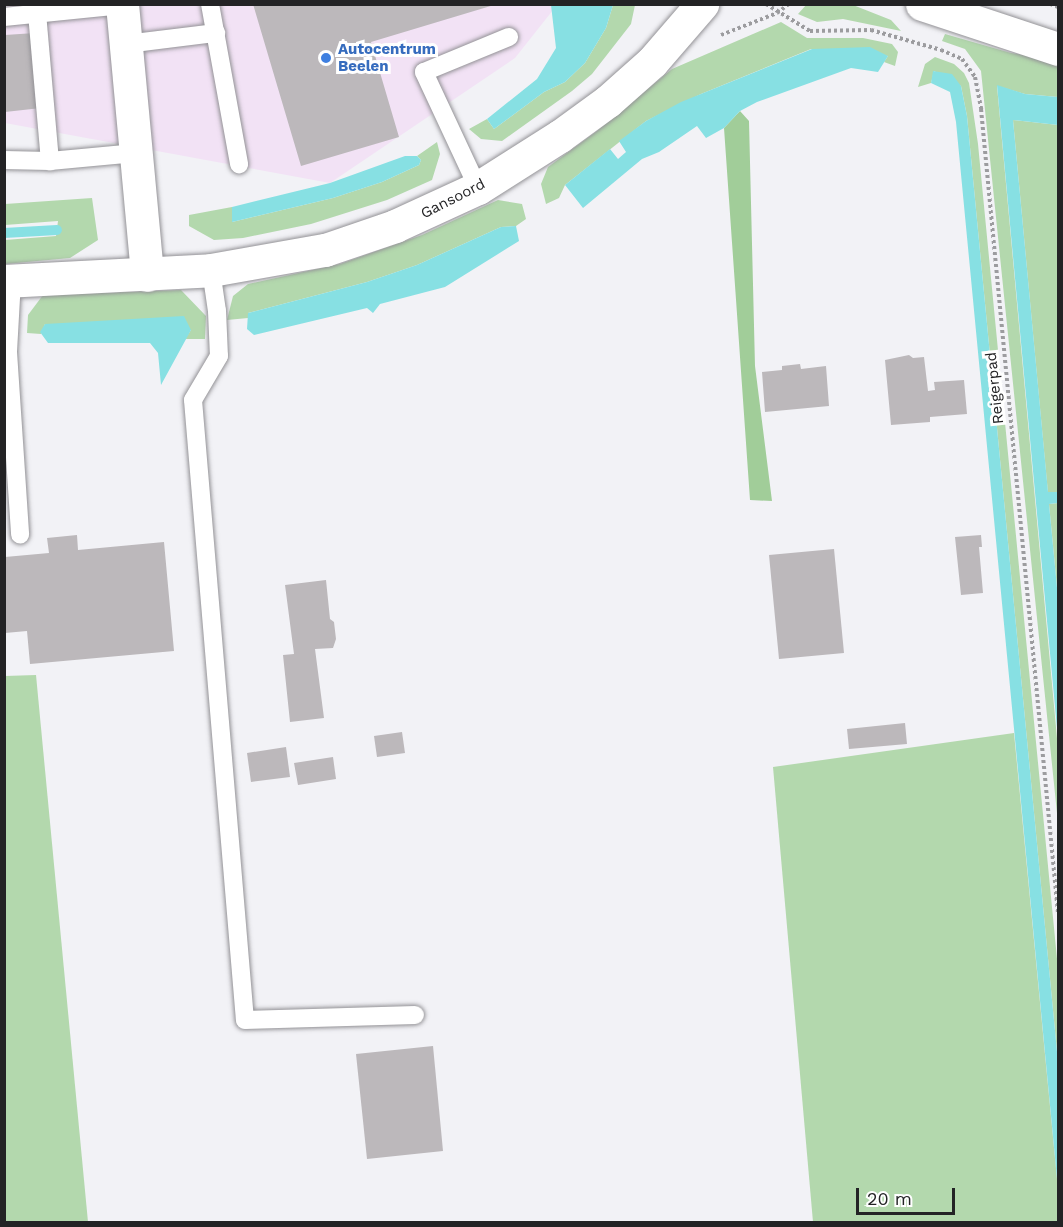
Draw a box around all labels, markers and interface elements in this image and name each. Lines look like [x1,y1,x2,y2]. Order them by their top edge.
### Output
place label: Autocentrum Beelen [338,40,436,75]
marker: Autocentrum Beelen [319,51,333,65]
street label: Gansoord [418,175,488,223]
street label: Reigerpad [982,351,1008,425]
scale bar [859,1176,958,1214]
text: 20 m [867,1188,912,1209]

